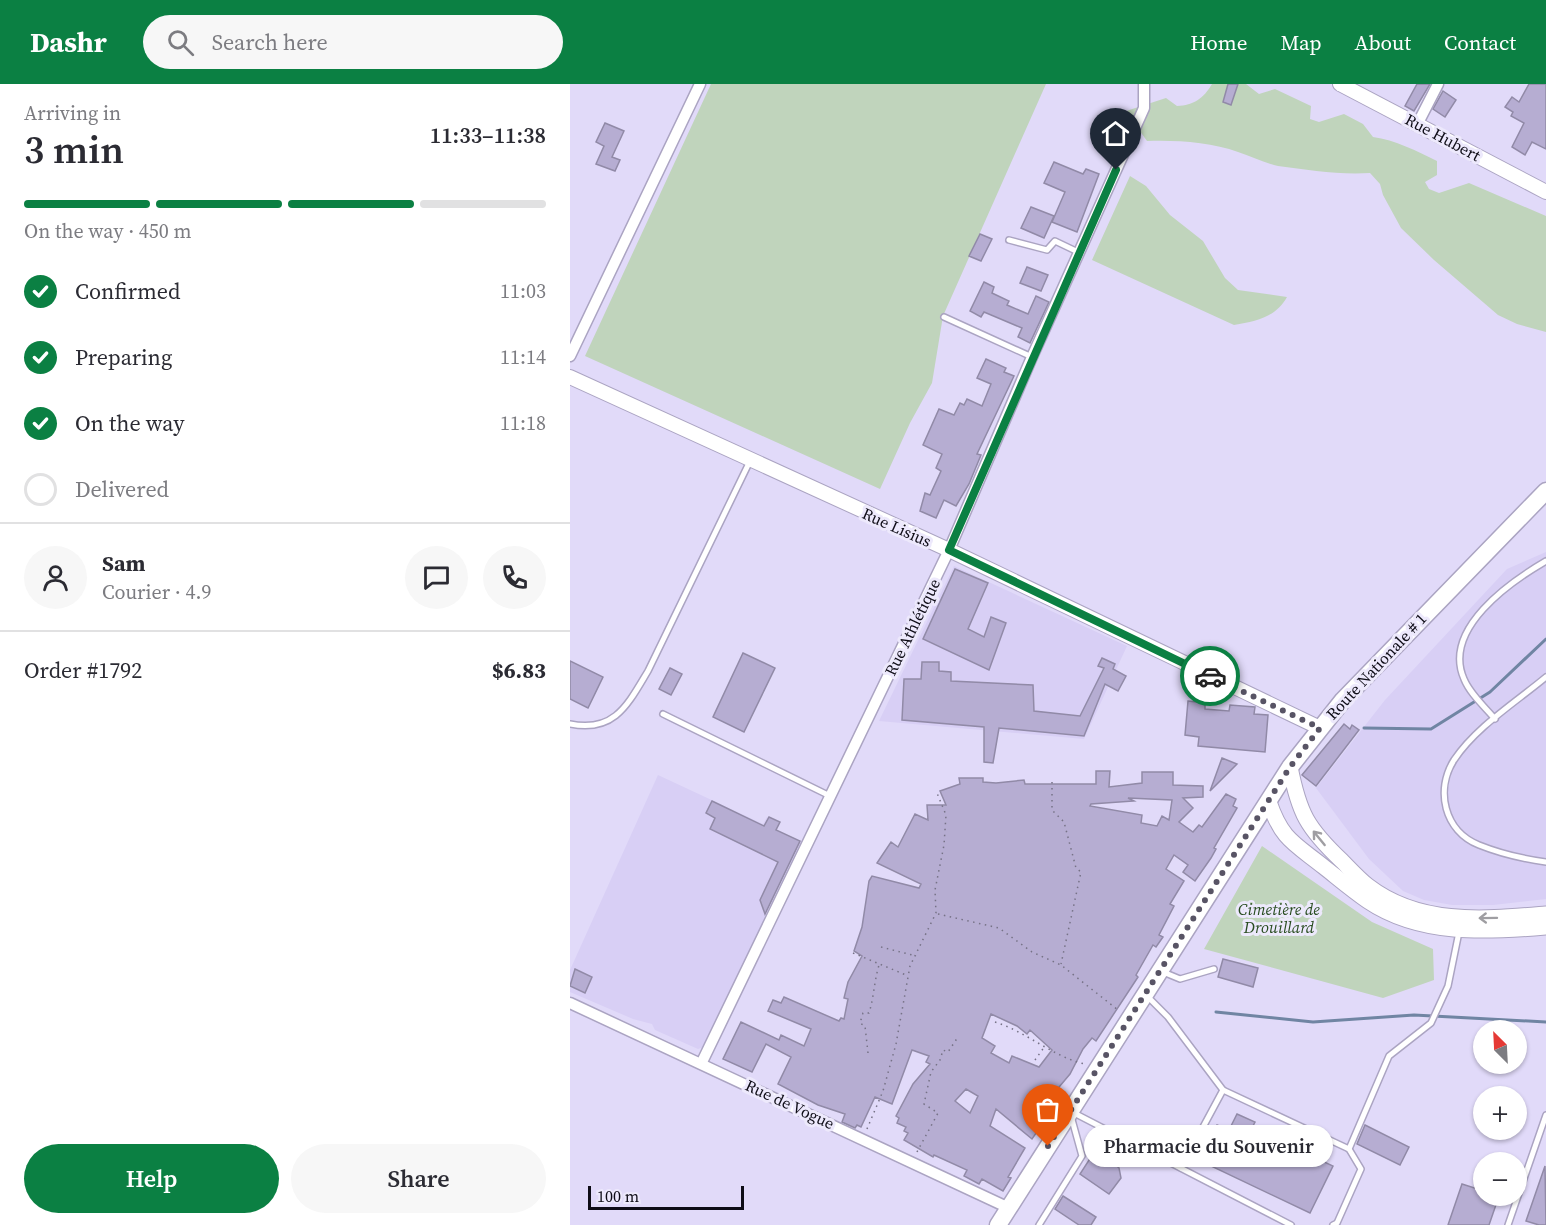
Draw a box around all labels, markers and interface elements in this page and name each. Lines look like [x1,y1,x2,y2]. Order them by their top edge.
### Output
search box [143,15,563,69]
text: Dashr [30,23,107,61]
icon: search [164,26,197,59]
text: Search here [212,27,328,57]
text: Home [1190,28,1248,57]
text: Map [1281,28,1322,57]
text: About [1355,28,1411,57]
text: Contact [1444,28,1516,57]
text: Arriving in [24,99,121,127]
pin [1090,108,1141,170]
street label: Rue Hubert [1401,108,1485,166]
icon: home [1099,117,1132,150]
text: 11:33–11:38 [430,120,546,150]
text: 3 min [24,123,124,176]
text: On the way · 450 m [24,217,191,245]
icon: check [24,275,57,308]
text: Confirmed [75,276,180,306]
text: 11:03 [500,277,546,305]
icon: check [24,341,57,374]
text: Preparing [75,342,172,372]
text: 11:14 [500,343,546,371]
icon: check [24,407,57,440]
text: On the way [75,408,184,438]
text: 11:18 [500,409,546,437]
text: Delivered [75,474,169,504]
street label: Rue Lisius [859,502,935,552]
button: person [24,546,87,609]
button: chat [405,546,468,609]
button: phone [483,546,546,609]
text: Sam [102,548,146,578]
street label: Rue Athlétique [879,575,945,679]
text: Courier · 4.9 [102,578,211,606]
street label: Route Nationale # 1 [1321,608,1431,724]
courier [1180,646,1240,706]
text: Order #1792 [24,655,142,685]
text: $6.83 [492,655,546,685]
icon: car [1194,660,1227,693]
one-way arrow [1313,830,1326,846]
park label: Cimetière de Drouillard [1238,898,1320,938]
one-way arrow [1478,912,1498,924]
north arrow [1473,1020,1527,1074]
map controls [1473,1020,1527,1206]
street label: Rue de Vogue [742,1074,838,1134]
pin [1022,1084,1073,1146]
button: + [1473,1086,1527,1140]
icon: bag [1031,1093,1064,1126]
callout: Pharmacie du Souvenir [1084,1125,1333,1167]
text: Pharmacie du Souvenir [1103,1132,1314,1160]
button: Help [24,1144,279,1213]
button: Share [291,1144,546,1213]
button: − [1473,1152,1527,1206]
scale bar [588,1183,744,1210]
text: 100 m [597,1185,639,1207]

